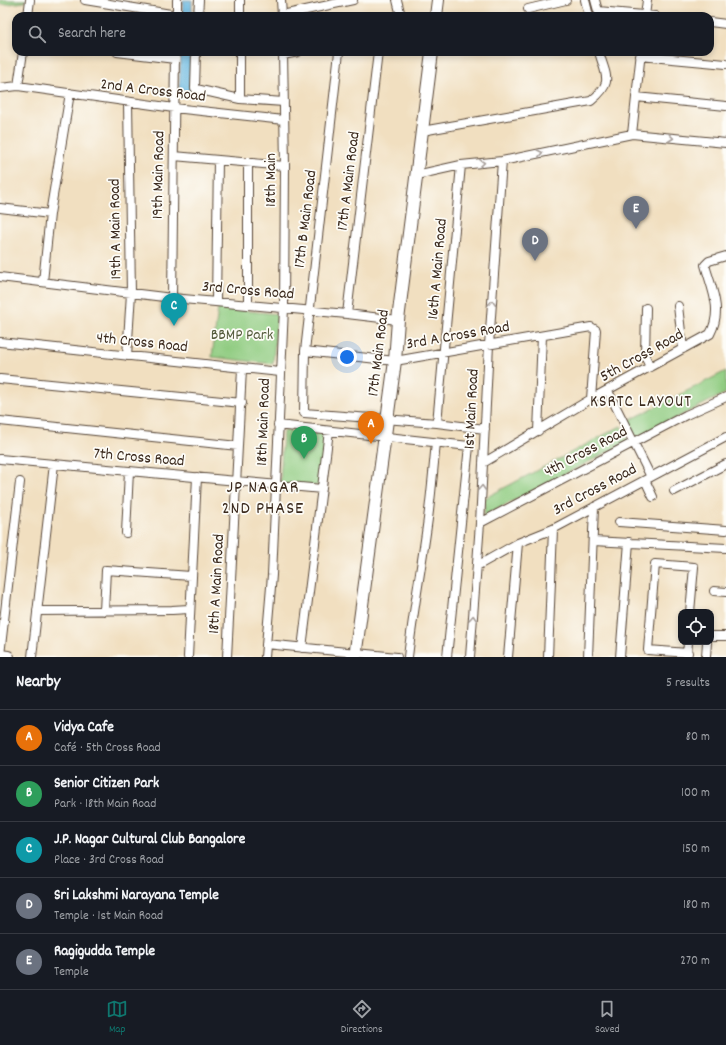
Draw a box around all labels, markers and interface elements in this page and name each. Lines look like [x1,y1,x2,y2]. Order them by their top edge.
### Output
search box [12,12,714,56]
icon: search [26,23,48,45]
text: Search here [58,23,126,45]
street label: 2nd A Cross Road [99,73,207,109]
street label: 17th A Main Road [332,130,366,232]
street label: 19th Main Road [147,131,171,219]
one-way arrow [668,133,674,142]
one-way arrow [537,150,543,158]
street label: 18th Main [260,153,283,207]
one-way arrow [479,159,485,168]
street label: 17th B Main Road [289,169,323,269]
street label: 19th A Main Road [104,178,128,280]
pin: E [623,196,649,229]
street label: 16th A Main Road [422,217,454,321]
pin: D [522,228,548,261]
street label: 3rd Cross Road [201,276,295,306]
pin: C [161,293,187,326]
one-way arrow [487,300,496,306]
street label: 17th Main Road [362,308,396,398]
street label: 3rd A Cross Road [404,316,512,356]
park label: BBMP Park [211,324,273,347]
street label: 5th Cross Road [596,324,688,388]
street label: 4th Cross Road [95,327,189,359]
your location [337,347,357,367]
street label: 1st Main Road [458,368,486,450]
street label: 18th Main Road [251,378,277,466]
district label: KSRTC LAYOUT [590,391,692,415]
pin: A [358,411,384,444]
street label: 4th Cross Road [540,420,632,484]
pin: B [291,426,317,459]
street label: 7th Cross Road [93,443,185,473]
street label: 3rd Cross Road [549,458,641,522]
district label: JP NAGAR 2ND PHASE [222,476,304,522]
one-way arrow [478,485,487,491]
street label: 18th A Main Road [203,533,231,635]
map controls [678,609,714,645]
button: locate [678,609,714,645]
one-way arrow [468,615,477,621]
text: Nearby [16,671,60,695]
text: 5 results [666,674,710,693]
text: Vidya Cafe [54,717,114,739]
text: A [25,728,33,747]
text: 80 m [686,728,710,747]
text: Café · 5th Cross Road [54,739,161,758]
text: Senior Citizen Park [54,773,159,795]
text: B [26,784,32,803]
text: 100 m [681,784,710,803]
text: Park · 18th Main Road [54,795,156,814]
text: J.P. Nagar Cultural Club Bangalore [54,829,245,851]
text: C [26,840,32,859]
text: 150 m [682,840,710,859]
text: Place · 3rd Cross Road [54,851,164,870]
text: Sri Lakshmi Narayana Temple [54,885,219,907]
text: D [26,896,32,915]
text: 180 m [683,896,710,915]
text: Temple · 1st Main Road [54,907,163,926]
text: Ragigudda Temple [54,941,155,963]
text: E [26,952,32,971]
text: 270 m [680,952,710,971]
text: Temple [54,963,89,982]
tab: Map [106,998,128,1038]
tab: Directions [341,998,383,1038]
tab: Saved [595,998,620,1038]

